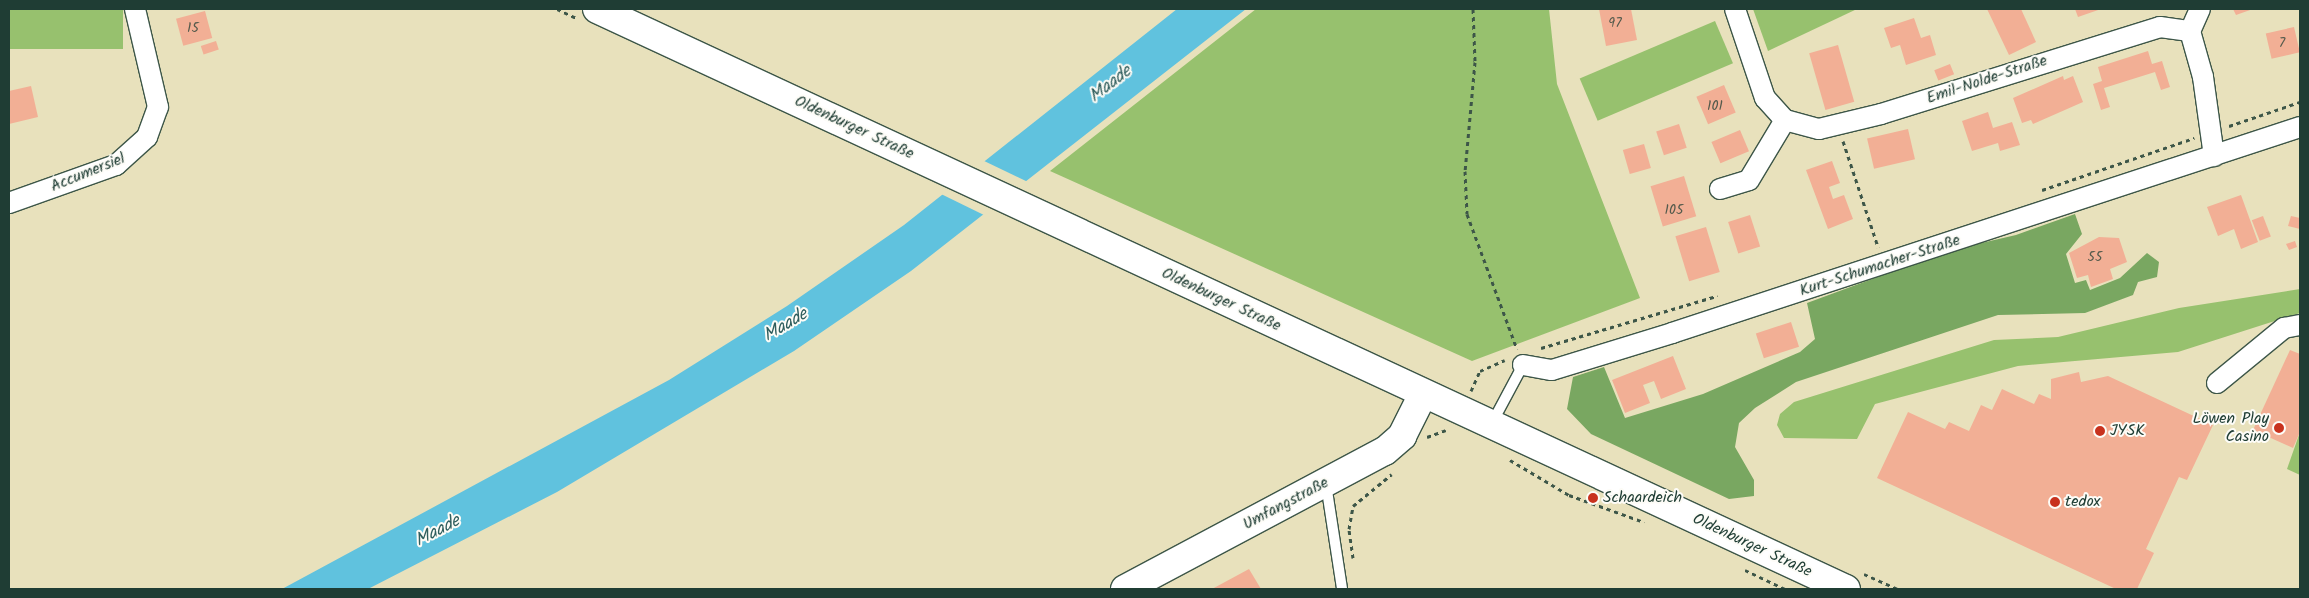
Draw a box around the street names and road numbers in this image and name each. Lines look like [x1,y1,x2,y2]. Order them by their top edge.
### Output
street label: Emil-Nolde-Straße [1924,51,2050,109]
street label: Oldenburger Straße [791,92,917,164]
street label: Accumersiel [48,149,128,197]
street label: Kurt-Schumacher-Straße [1797,231,1963,301]
street label: Oldenburger Straße [1158,264,1284,336]
street label: Umfangstraße [1240,473,1332,535]
street label: Oldenburger Straße [1689,510,1815,582]

